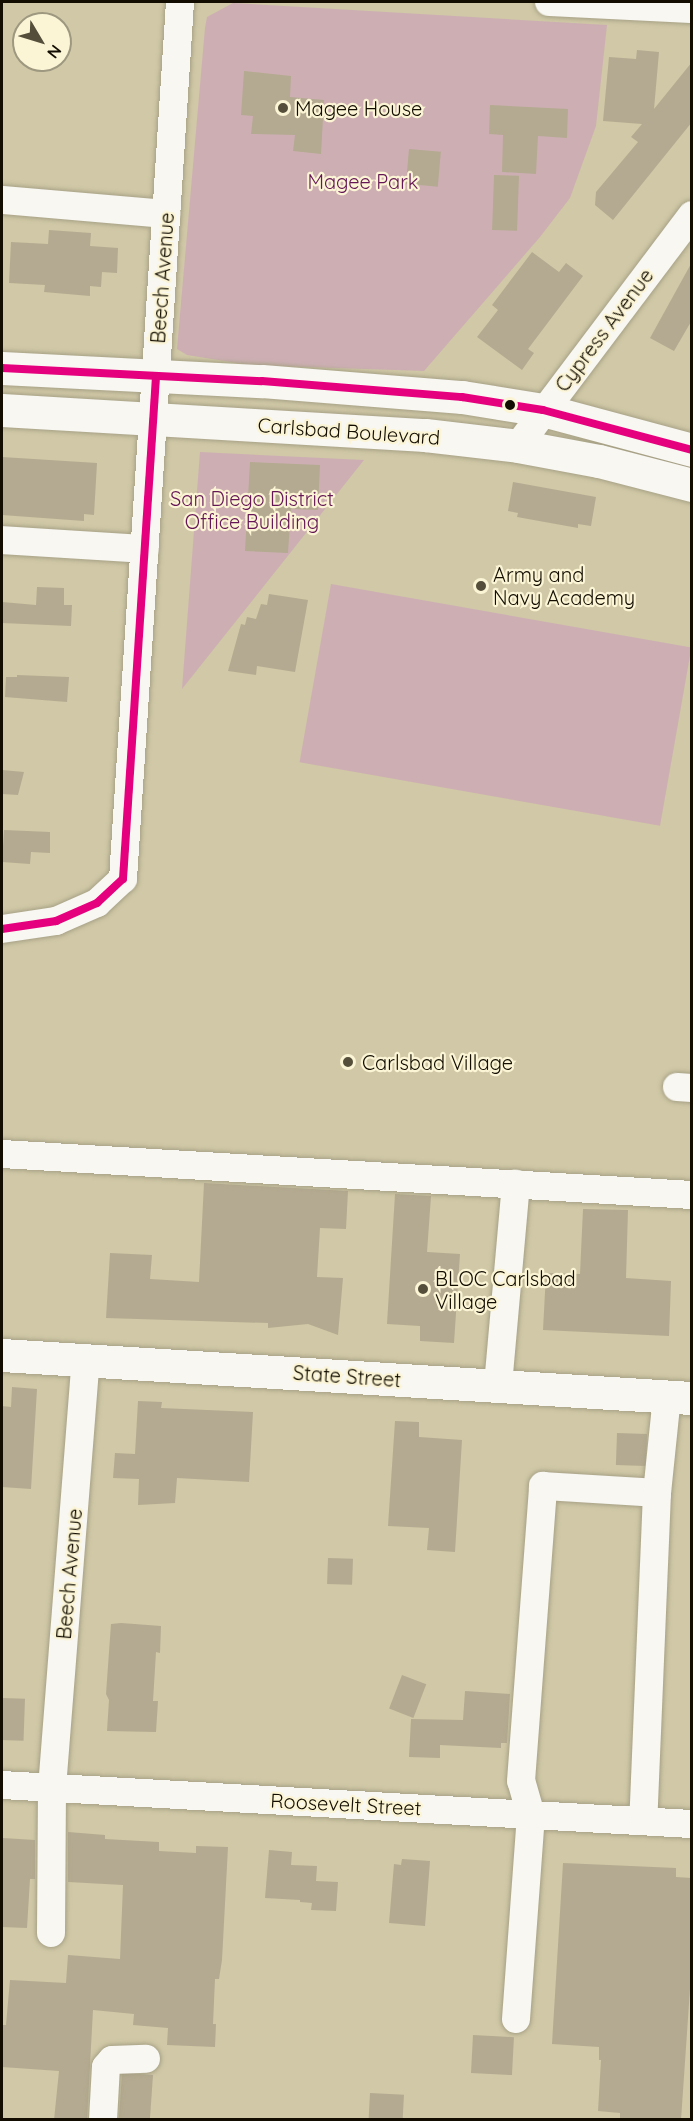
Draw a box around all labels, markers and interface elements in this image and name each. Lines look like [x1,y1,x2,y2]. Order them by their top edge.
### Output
north arrow [12,12,72,72]
text: N [43,41,66,63]
place label: Magee House [295,96,422,120]
marker: Magee House [276,101,290,115]
park label: Magee Park [307,169,419,193]
street label: Beech Avenue [145,212,179,344]
street label: Cypress Avenue [550,264,658,396]
unlabelled marker [504,399,516,411]
street label: Carlsbad Boulevard [257,413,441,449]
park label: San Diego District Office Building [170,487,334,534]
place label: Army and Navy Academy [493,562,635,609]
marker: Army and Navy Academy [474,579,488,593]
place label: Carlsbad Village [362,1050,513,1074]
marker: Carlsbad Village [339,1053,357,1071]
place label: BLOC Carlsbad Village [435,1266,576,1313]
marker: BLOC Carlsbad Village [416,1282,430,1296]
street label: State Street [292,1360,402,1392]
street label: Beech Avenue [51,1508,87,1640]
street label: Roosevelt Street [270,1788,422,1820]

